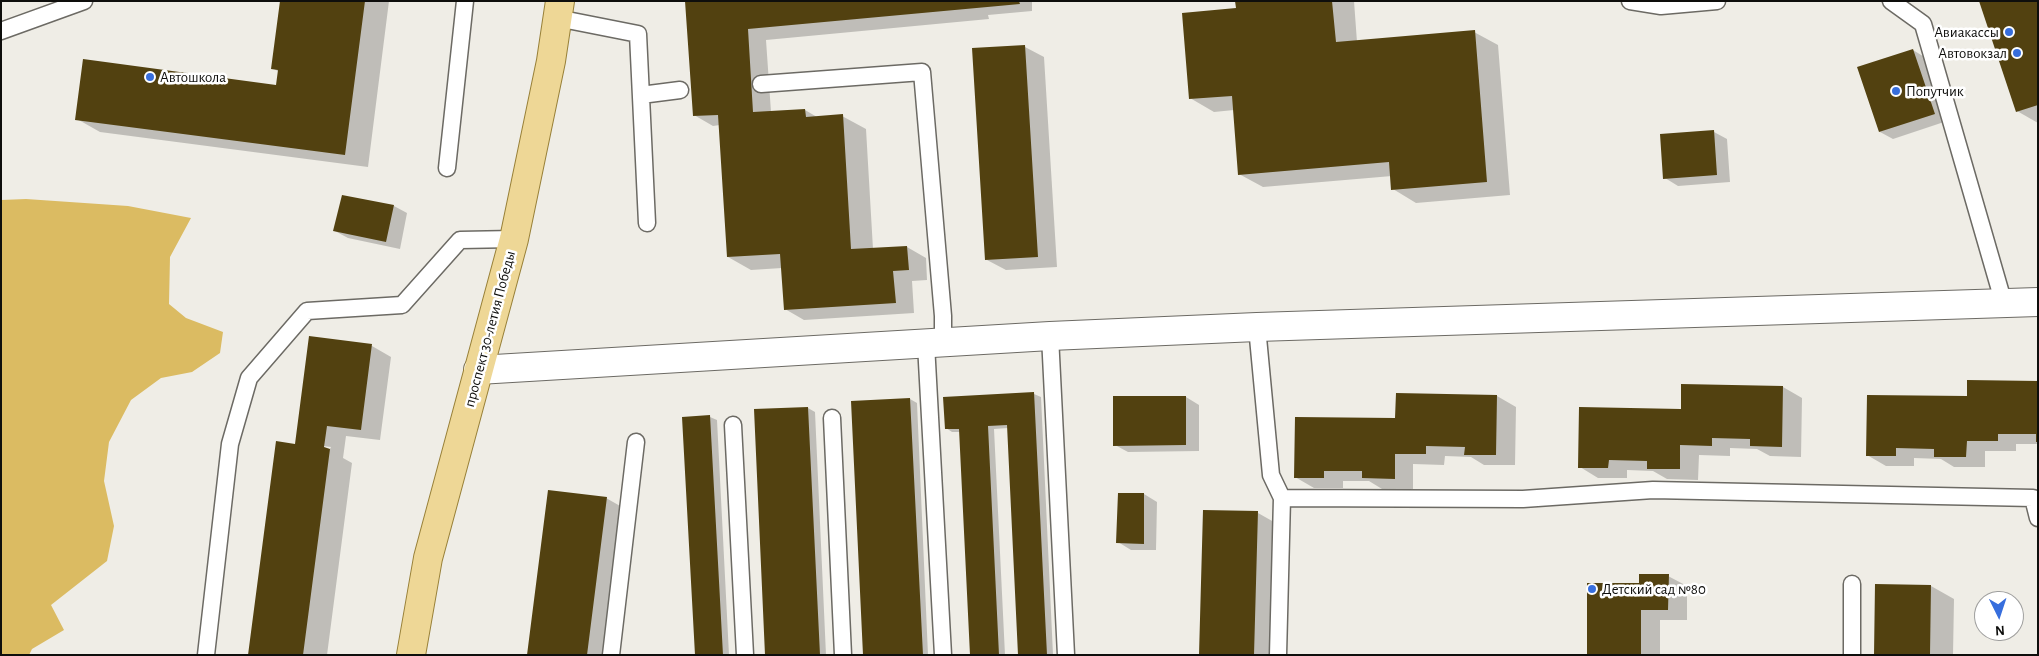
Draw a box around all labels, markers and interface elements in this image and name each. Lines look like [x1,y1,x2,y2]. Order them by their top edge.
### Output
place label: Авиакассы [1934,23,1999,41]
marker: Авиакассы [2003,26,2015,38]
place label: Автовокзал [1938,44,2007,62]
marker: Автовокзал [2011,47,2023,59]
place label: Автошкола [160,68,226,86]
marker: Автошкола [144,71,156,83]
place label: Попутчик [1906,82,1964,100]
marker: Попутчик [1890,85,1902,97]
street label: проспект 30-летия Победы [460,249,520,409]
place label: Детский сад №80 [1602,580,1706,598]
marker: Детский сад №80 [1586,583,1598,595]
north arrow [1974,591,2024,641]
text: N [1995,623,2005,637]

